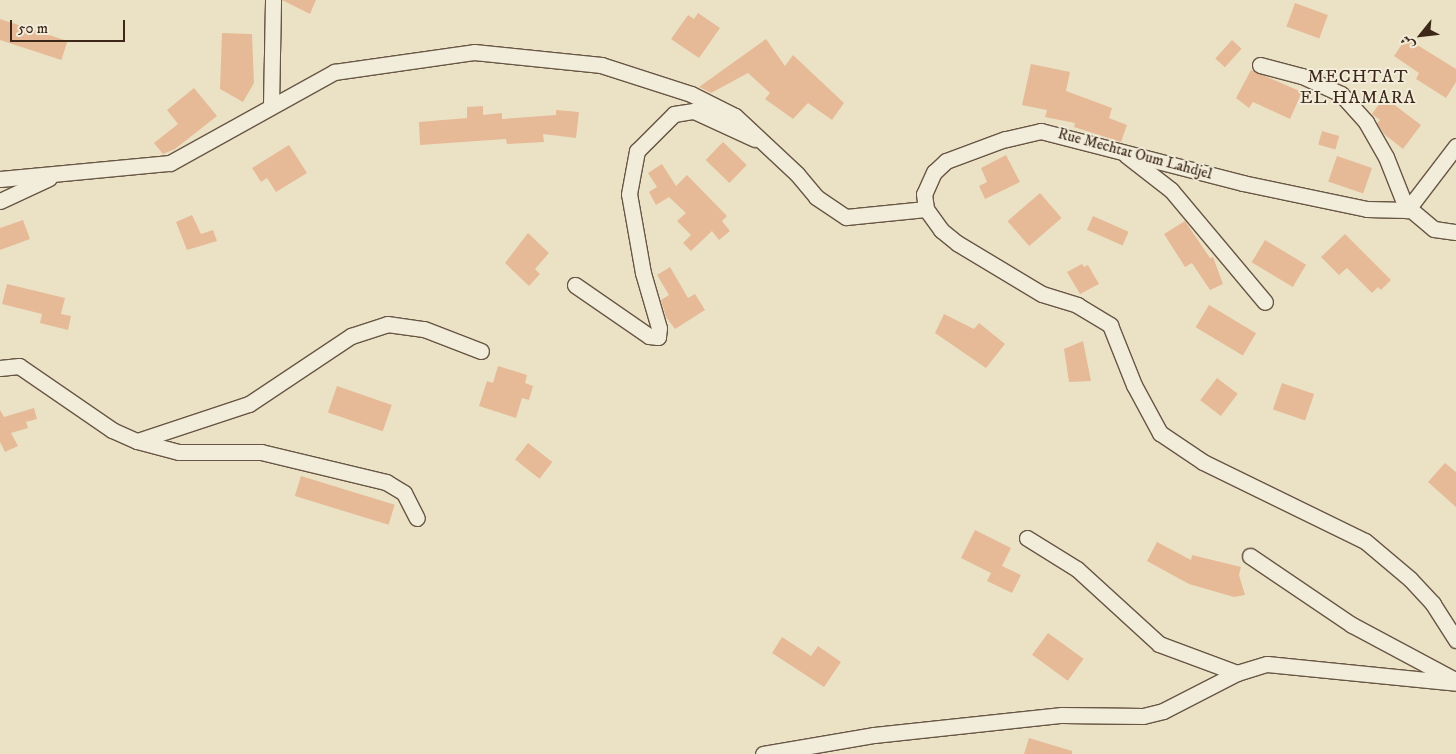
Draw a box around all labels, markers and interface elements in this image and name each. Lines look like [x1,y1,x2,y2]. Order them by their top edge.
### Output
scale bar [12,10,128,42]
north arrow [1396,10,1446,60]
text: 50 m [18,19,48,38]
text: ش [1397,32,1419,53]
district label: MECHTAT EL HAMARA [1299,67,1417,110]
street label: Rue Mechtat Oum Lahdjel [1056,125,1214,183]

